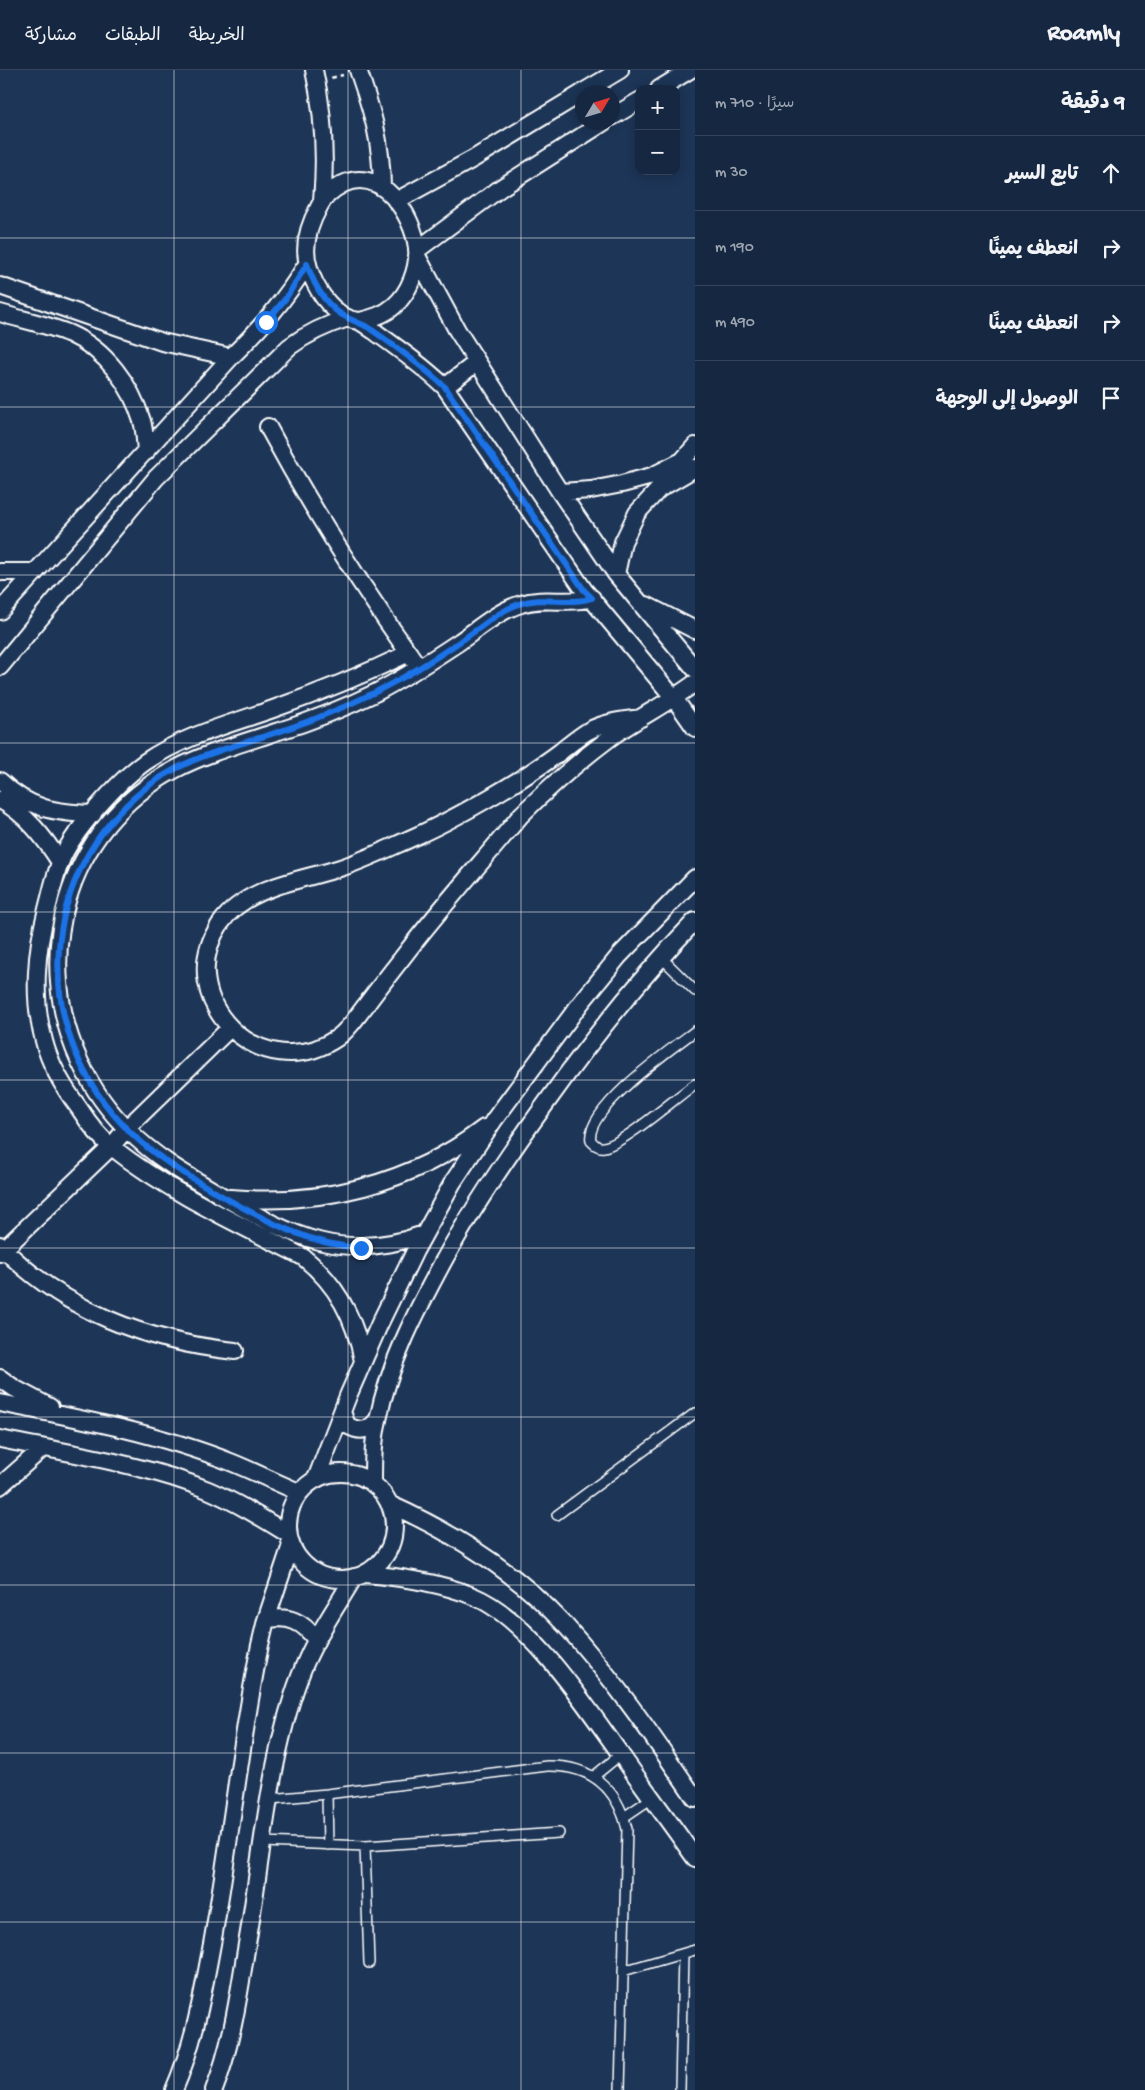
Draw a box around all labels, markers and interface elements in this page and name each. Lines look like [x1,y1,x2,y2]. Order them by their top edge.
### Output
text: Roamly [1048,20,1120,49]
text: مشاركة [25,26,77,47]
text: الطبقات [105,26,161,47]
text: الخريطة [189,26,245,47]
north arrow [575,85,620,130]
map controls [635,85,680,175]
button: + [635,85,680,130]
text: 9 دقيقة [1061,92,1125,117]
text: سيرًا · 710 m [715,95,794,114]
button: − [635,130,680,175]
icon: ahead [1097,159,1125,187]
text: 30 m [715,164,748,183]
text: تابع السير [1006,164,1078,187]
icon: right [1097,234,1125,262]
text: 190 m [715,239,754,258]
text: انعطف يمينًا [989,239,1078,262]
icon: right [1097,309,1125,337]
route start [255,311,278,334]
text: 490 m [715,314,755,333]
text: انعطف يمينًا [989,314,1078,337]
icon: arrive [1097,384,1125,412]
text: الوصول إلى الوجهة [935,389,1078,412]
route end [350,1237,373,1260]

